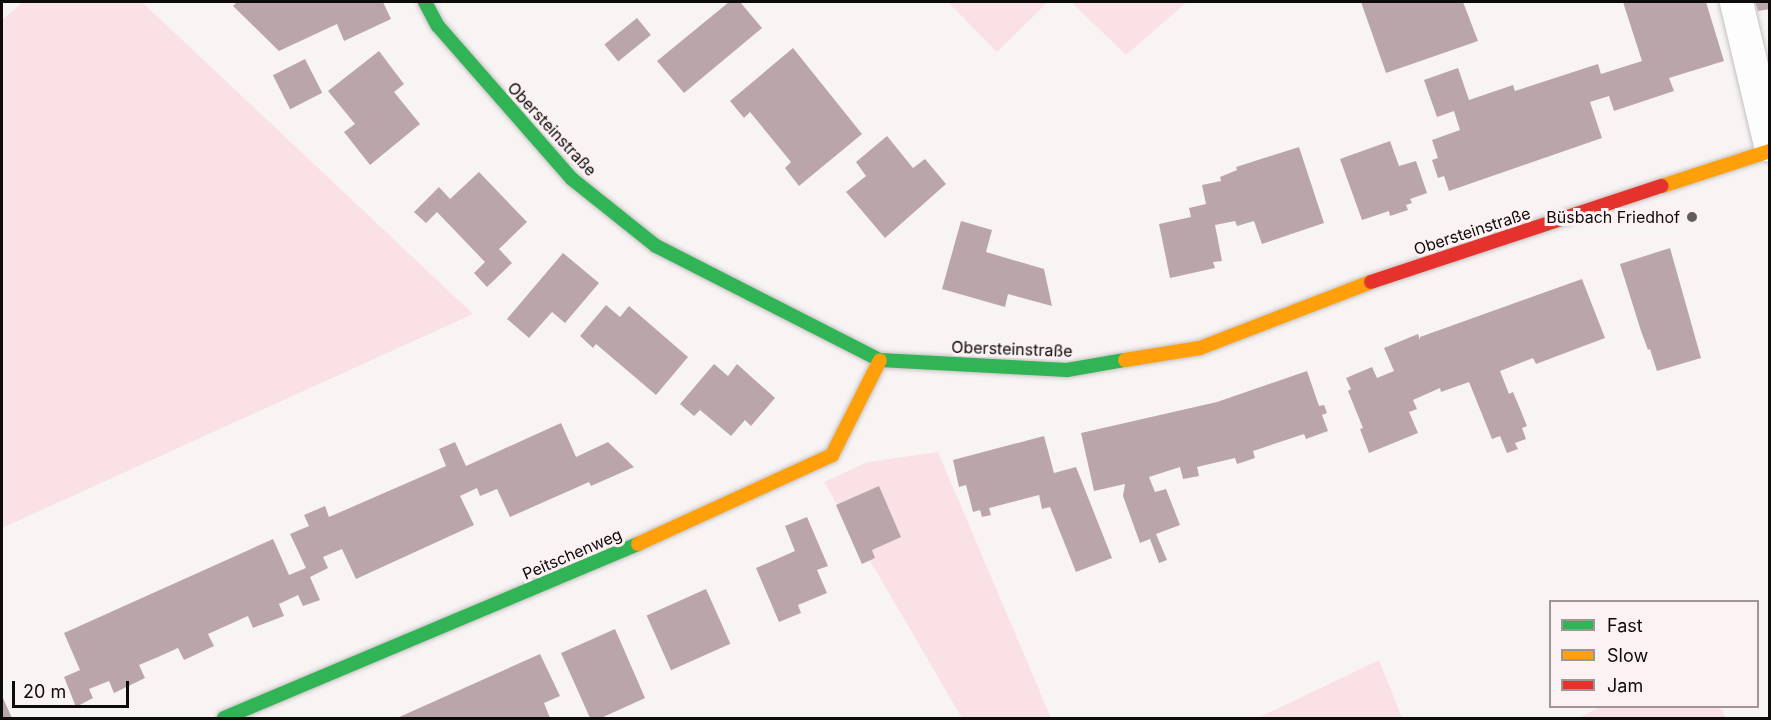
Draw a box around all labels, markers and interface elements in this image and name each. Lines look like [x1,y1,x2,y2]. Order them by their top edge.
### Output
street label: Obersteinstraße [504,78,600,180]
street label: Obersteinstraße [1411,203,1533,259]
place label: Büsbach Friedhof [1546,207,1680,227]
marker: Büsbach Friedhof [1685,210,1699,224]
street label: Obersteinstraße [951,337,1073,361]
street label: Peitschenweg [519,524,625,584]
legend [1549,600,1759,708]
text: Fast [1607,615,1643,636]
text: Slow [1607,645,1648,666]
scale bar [15,669,132,707]
text: Jam [1607,675,1643,696]
text: 20 m [23,681,66,702]

